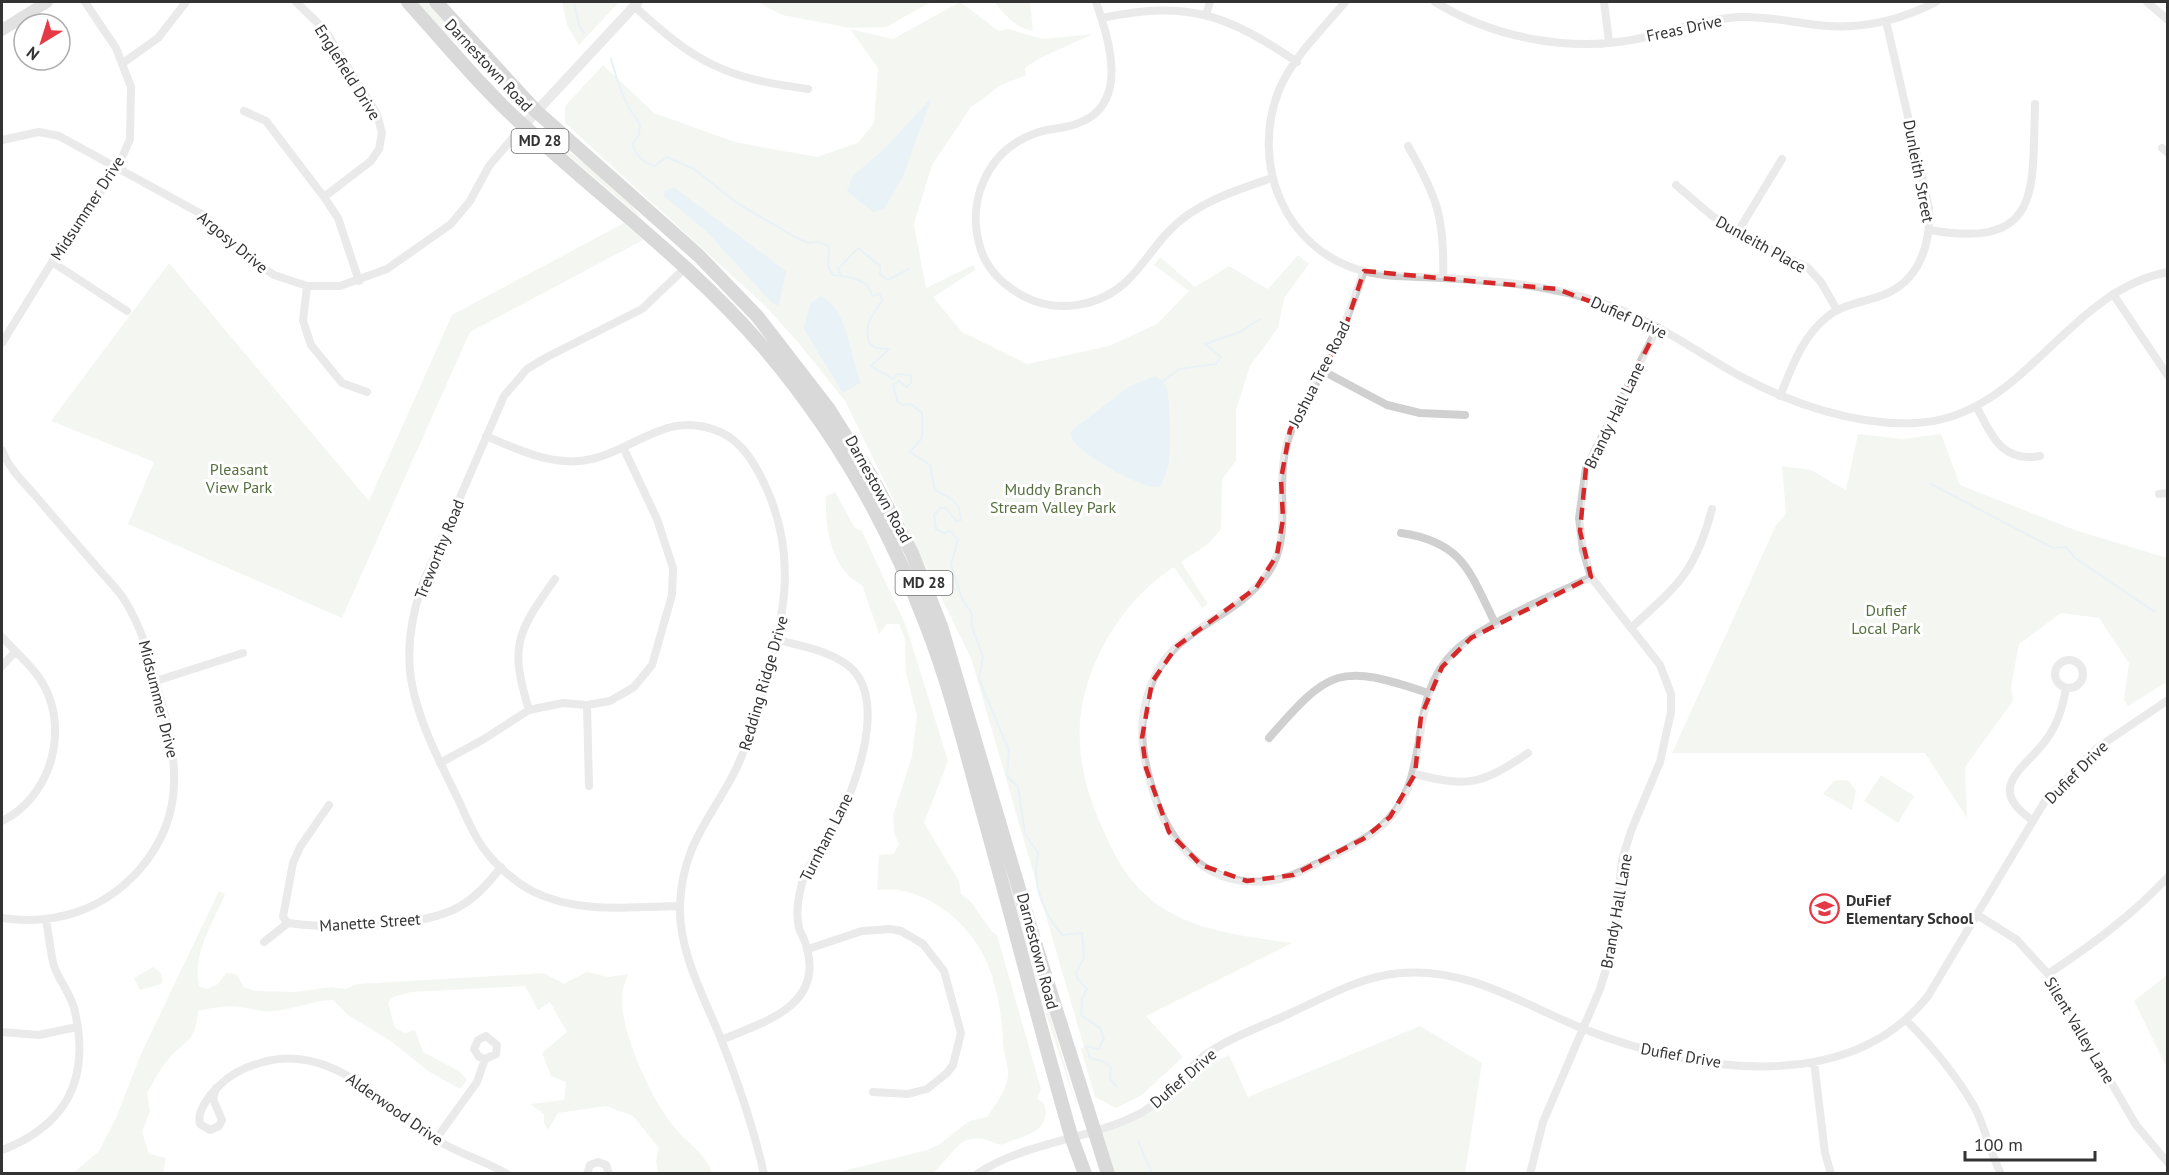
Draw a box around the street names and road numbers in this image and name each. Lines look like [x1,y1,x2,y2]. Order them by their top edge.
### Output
street label: Freas Drive [1644,10,1724,46]
street label: Darnestown Road [441,14,537,116]
street label: Englefield Drive [311,21,385,123]
street label: Dunleith Street [1899,118,1939,225]
road number: MD 28 [512,129,568,153]
street label: Midsummer Drive [46,152,128,264]
street label: Argosy Drive [194,207,272,277]
street label: Dunleith Place [1712,211,1810,277]
street label: Dufief Drive [1588,291,1670,343]
street label: Joshua Tree Road [1283,318,1354,431]
street label: Brandy Hall Lane [1580,358,1648,472]
street label: Darnestown Road [841,432,917,546]
street label: Treworthy Road [410,496,468,602]
road number: MD 28 [896,571,952,595]
street label: Redding Ridge Drive [734,613,792,753]
street label: Midsummer Drive [135,638,183,760]
street label: Dufief Drive [2040,736,2112,808]
street label: Turnham Lane [795,789,857,885]
street label: Brandy Hall Lane [1596,852,1636,970]
street label: Darnestown Road [1013,891,1063,1011]
street label: Manette Street [319,908,422,936]
street label: Silent Valley Lane [2040,973,2120,1087]
street label: Dufief Drive [1639,1038,1723,1072]
street label: Dufief Drive [1146,1044,1220,1112]
street label: Alderwood Drive [343,1068,447,1150]

